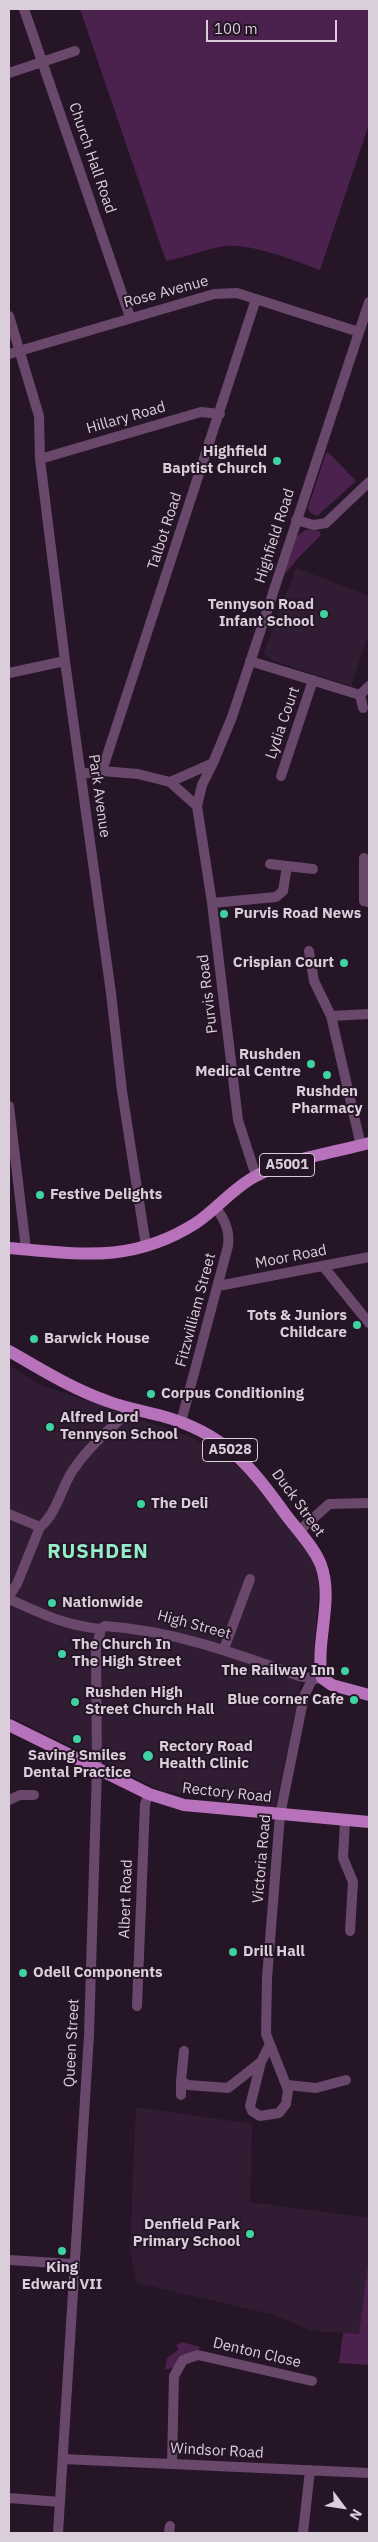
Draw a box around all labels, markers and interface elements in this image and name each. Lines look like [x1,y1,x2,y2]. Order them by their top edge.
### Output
scale bar [208,10,339,42]
text: 100 m [214,19,258,38]
street label: Church Hall Road [65,100,119,216]
street label: Rose Avenue [122,272,210,312]
street label: Hillary Road [84,398,168,438]
place label: Highfield Baptist Church [162,443,267,478]
marker: Highfield Baptist Church [271,455,283,467]
street label: Highfield Road [251,486,299,586]
street label: Talbot Road [144,490,186,572]
place label: Tennyson Road Infant School [208,596,314,631]
marker: Tennyson Road Infant School [318,608,330,620]
street label: Lydia Court [262,684,304,762]
street label: Park Avenue [84,753,114,839]
place label: Purvis Road News [234,905,361,923]
marker: Purvis Road News [218,908,230,920]
street label: Purvis Road [194,953,222,1035]
place label: Crispian Court [233,954,334,972]
marker: Crispian Court [338,957,350,969]
place label: Rushden Medical Centre [195,1046,301,1081]
marker: Rushden Medical Centre [305,1058,317,1070]
marker: Rushden Pharmacy [321,1069,333,1081]
place label: Rushden Pharmacy [291,1083,363,1118]
road number: A5001 [260,1154,314,1176]
place label: Festive Delights [50,1186,162,1204]
marker: Festive Delights [34,1189,46,1201]
street label: Moor Road [254,1241,328,1273]
street label: Fitzwilliam Street [172,1251,220,1369]
place label: Tots & Juniors Childcare [247,1307,347,1342]
marker: Tots & Juniors Childcare [351,1319,363,1331]
place label: Barwick House [44,1330,150,1348]
marker: Barwick House [28,1333,40,1345]
place label: Corpus Conditioning [161,1385,304,1403]
marker: Corpus Conditioning [145,1388,157,1400]
place label: Alfred Lord Tennyson School [60,1409,178,1444]
marker: Alfred Lord Tennyson School [44,1421,56,1433]
road number: A5028 [202,1438,258,1462]
street label: Duck Street [268,1466,328,1540]
place label: The Deli [151,1495,208,1513]
marker: The Deli [135,1498,147,1510]
district label: RUSHDEN [46,1540,150,1564]
place label: Nationwide [62,1594,143,1612]
marker: Nationwide [46,1597,58,1609]
street label: High Street [155,1607,233,1643]
place label: The Church In The High Street [72,1636,181,1671]
marker: The Church In The High Street [56,1648,68,1660]
place label: The Railway Inn [221,1662,335,1680]
marker: The Railway Inn [339,1665,351,1677]
place label: Rushden High Street Church Hall [85,1684,214,1719]
place label: Blue corner Cafe [227,1691,344,1709]
marker: Blue corner Cafe [348,1694,360,1706]
marker: Rushden High Street Church Hall [69,1696,81,1708]
marker: Saving Smiles Dental Practice [71,1733,83,1745]
place label: Rectory Road Health Clinic [159,1738,253,1773]
place label: Saving Smiles Dental Practice [23,1747,131,1782]
marker: Rectory Road Health Clinic [141,1749,155,1763]
street label: Rectory Road [181,1779,273,1807]
street label: Victoria Road [249,1814,275,1904]
street label: Albert Road [116,1859,136,1939]
place label: Drill Hall [243,1943,305,1961]
marker: Drill Hall [227,1946,239,1958]
place label: Odell Components [33,1964,163,1982]
marker: Odell Components [17,1967,29,1979]
street label: Queen Street [61,1998,83,2088]
place label: Denfield Park Primary School [133,2216,240,2251]
marker: Denfield Park Primary School [244,2228,256,2240]
marker: King Edward VII [56,2245,68,2257]
place label: King Edward VII [22,2259,102,2294]
street label: Denton Close [211,2334,303,2372]
street label: Windsor Road [170,2440,264,2462]
north arrow [318,2482,368,2532]
text: N [346,2506,366,2524]

